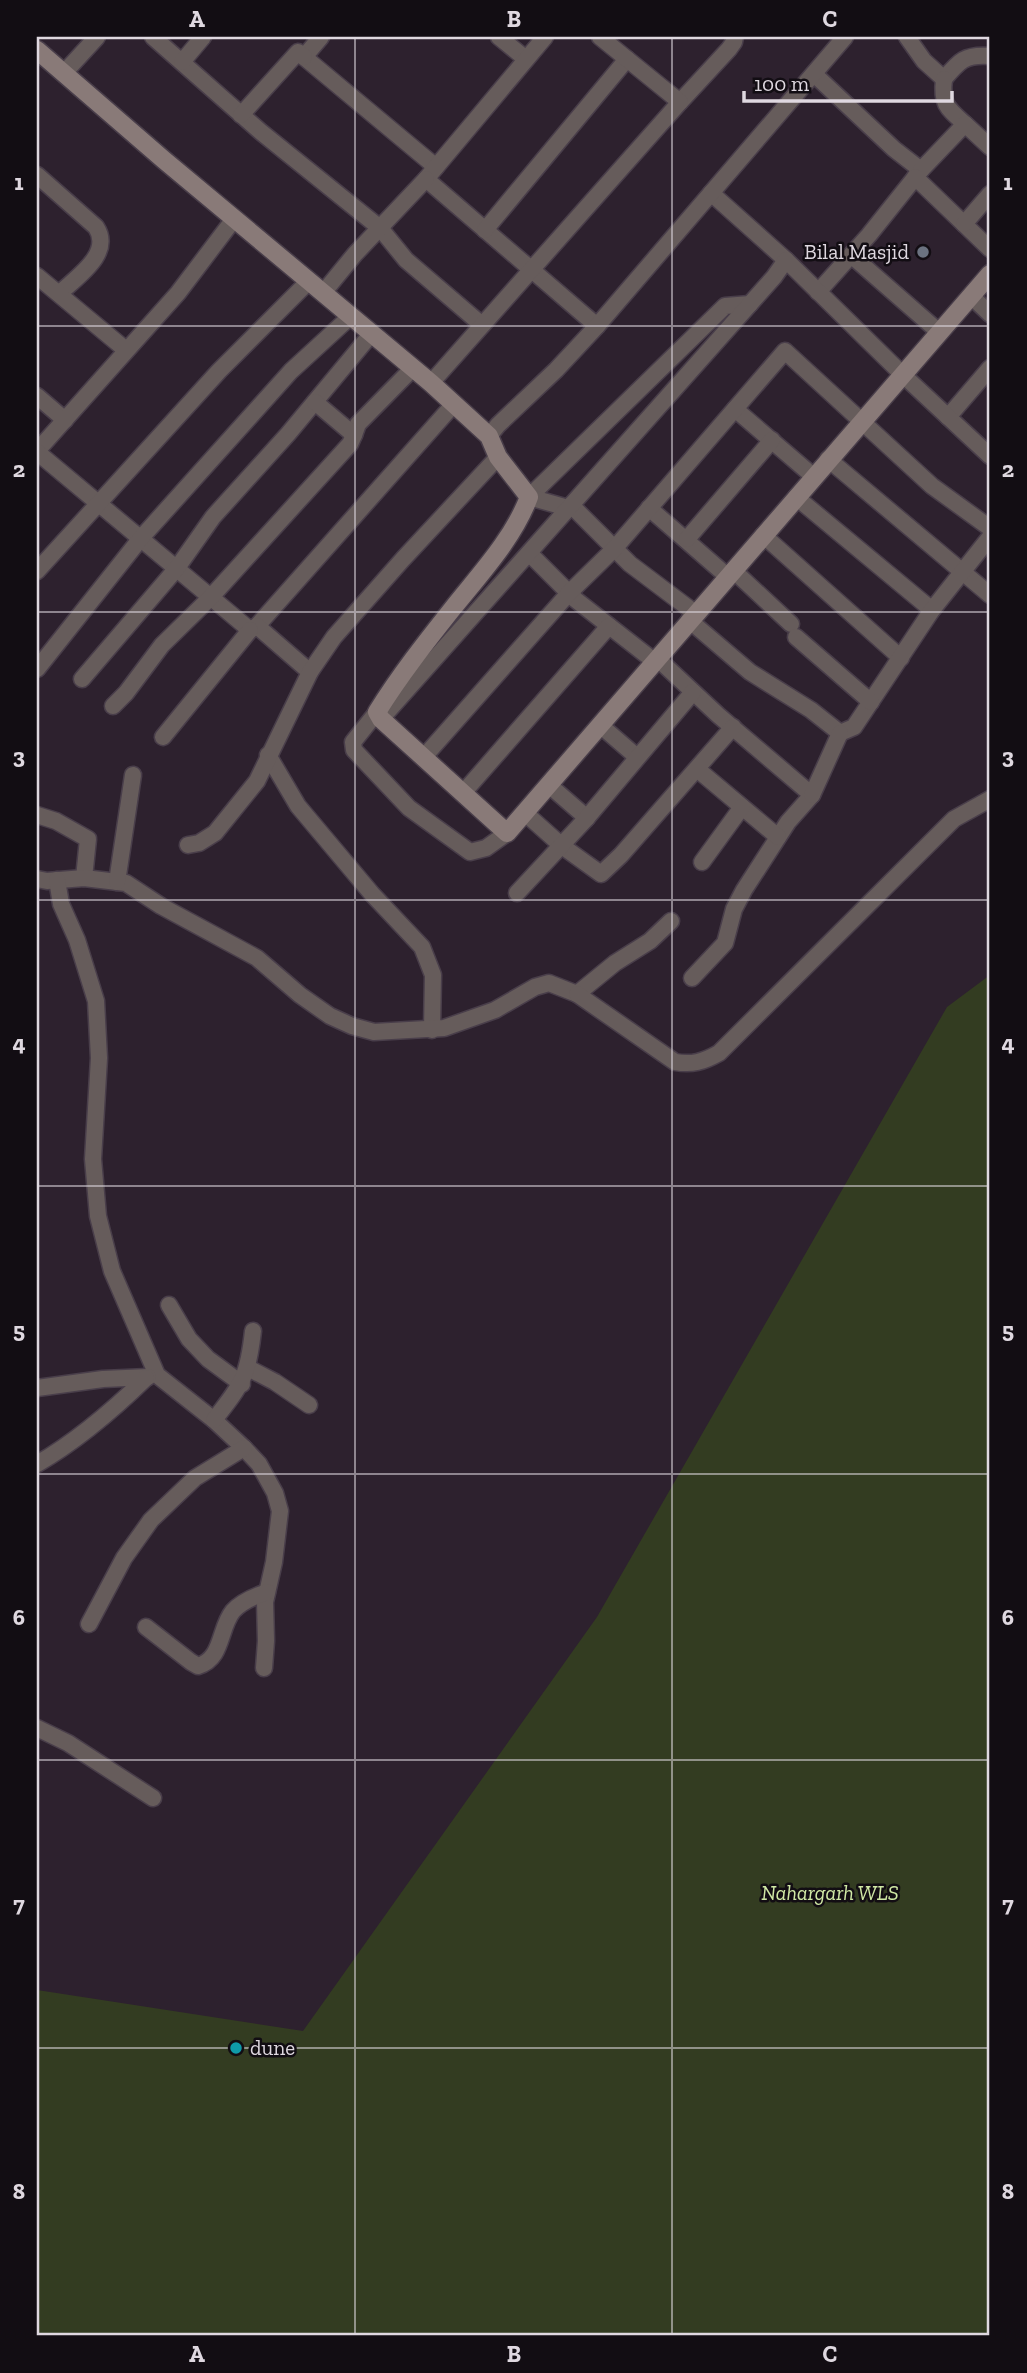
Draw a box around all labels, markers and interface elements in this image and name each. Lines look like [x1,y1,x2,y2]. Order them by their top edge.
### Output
text: A [189,5,205,33]
text: B [507,5,521,33]
text: C [823,5,837,33]
scale bar [744,60,952,104]
text: 100 m [754,71,809,96]
text: 1 [14,168,24,196]
text: 1 [1003,168,1013,196]
place label: Bilal Masjid [804,239,909,265]
marker: Bilal Masjid [915,244,931,260]
text: 2 [13,455,25,483]
text: 2 [1002,455,1014,483]
text: 3 [13,742,25,770]
text: 3 [1002,742,1014,770]
text: 4 [12,1029,26,1057]
text: 4 [1001,1029,1015,1057]
text: 5 [13,1316,25,1344]
text: 5 [1002,1316,1014,1344]
text: 6 [13,1603,25,1631]
text: 6 [1002,1603,1014,1631]
park label: Nahargarh WLS [761,1880,899,1905]
text: 7 [13,1890,25,1918]
text: 7 [1002,1890,1014,1918]
place label: dune [250,2035,295,2060]
marker: dune [228,2040,244,2056]
text: 8 [13,2177,25,2205]
text: 8 [1002,2177,1014,2205]
text: A [189,2340,205,2368]
text: B [507,2340,521,2368]
text: C [823,2340,837,2368]

